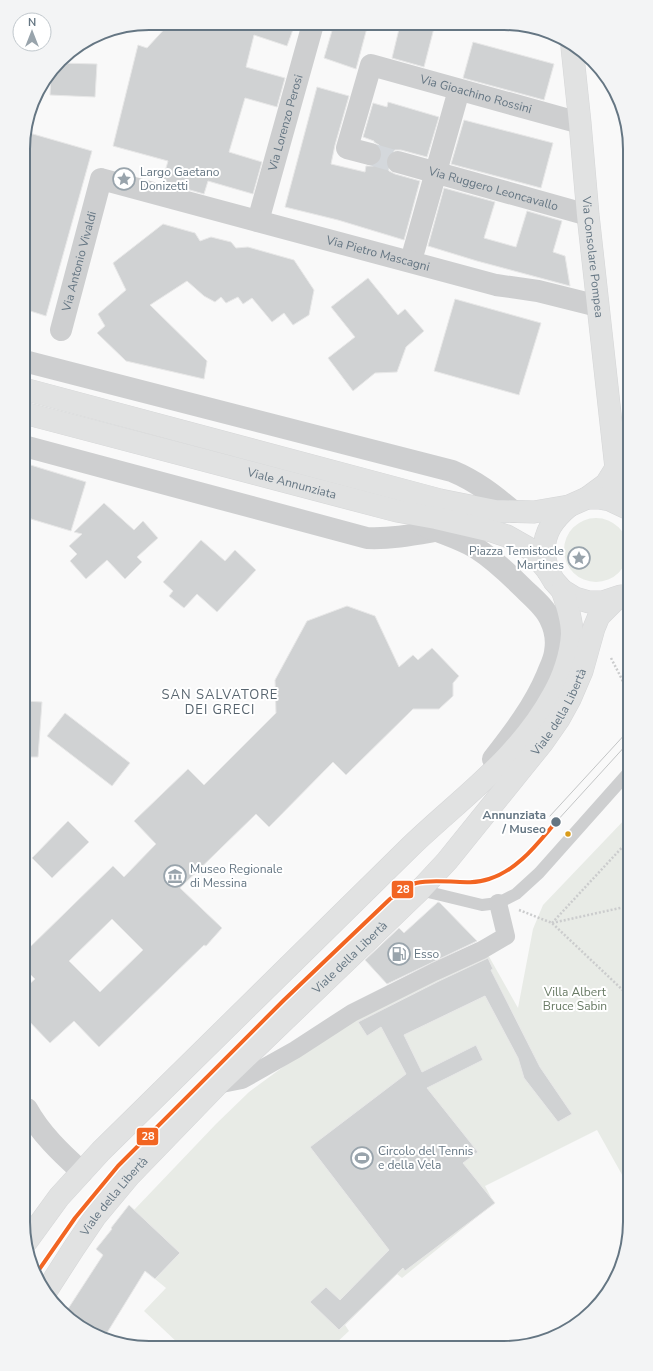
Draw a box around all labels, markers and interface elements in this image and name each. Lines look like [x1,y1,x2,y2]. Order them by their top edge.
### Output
north arrow [12,12,52,52]
text: N [28,15,36,30]
street label: Via Gioachino Rossini [417,71,534,117]
street label: Via Lorenzo Perosi [264,73,307,174]
street label: Via Ruggero Leoncavallo [426,163,560,214]
place label: Largo Gaetano Donizetti [140,164,220,194]
place icon: Largo Gaetano Donizetti [111,166,137,192]
street label: Via Consolare Pompea [578,195,607,318]
street label: Via Antonio Vivaldi [58,209,100,314]
street label: Via Pietro Mascagni [323,232,432,275]
street label: Viale Annunziata [245,464,338,503]
place label: Piazza Temistocle Martines [469,543,564,573]
place icon: Piazza Temistocle Martines [566,545,592,571]
street label: Viale della Libertà [527,666,590,759]
district label: SAN SALVATORE DEI GRECI [162,686,278,719]
place label: Annunziata / Museo [483,807,546,837]
marker: Annunziata / Museo [549,815,563,829]
unlabelled marker [563,829,573,839]
place label: Museo Regionale di Messina [190,861,283,891]
museum icon: Museo Regionale di Messina [162,863,188,889]
line badge: 28 [391,880,414,899]
text: 28 [396,882,410,897]
street label: Viale della Libertà [308,918,391,998]
fuel station icon: Esso [386,941,412,967]
place label: Esso [414,946,439,962]
park label: Villa Albert Bruce Sabin [543,984,607,1014]
line badge: 28 [136,1127,159,1146]
text: 28 [141,1129,155,1144]
place label: Circolo del Tennis e della Vela [378,1143,474,1173]
sports icon: Circolo del Tennis e della Vela [349,1145,375,1171]
street label: Viale della Libertà [76,1153,151,1240]

